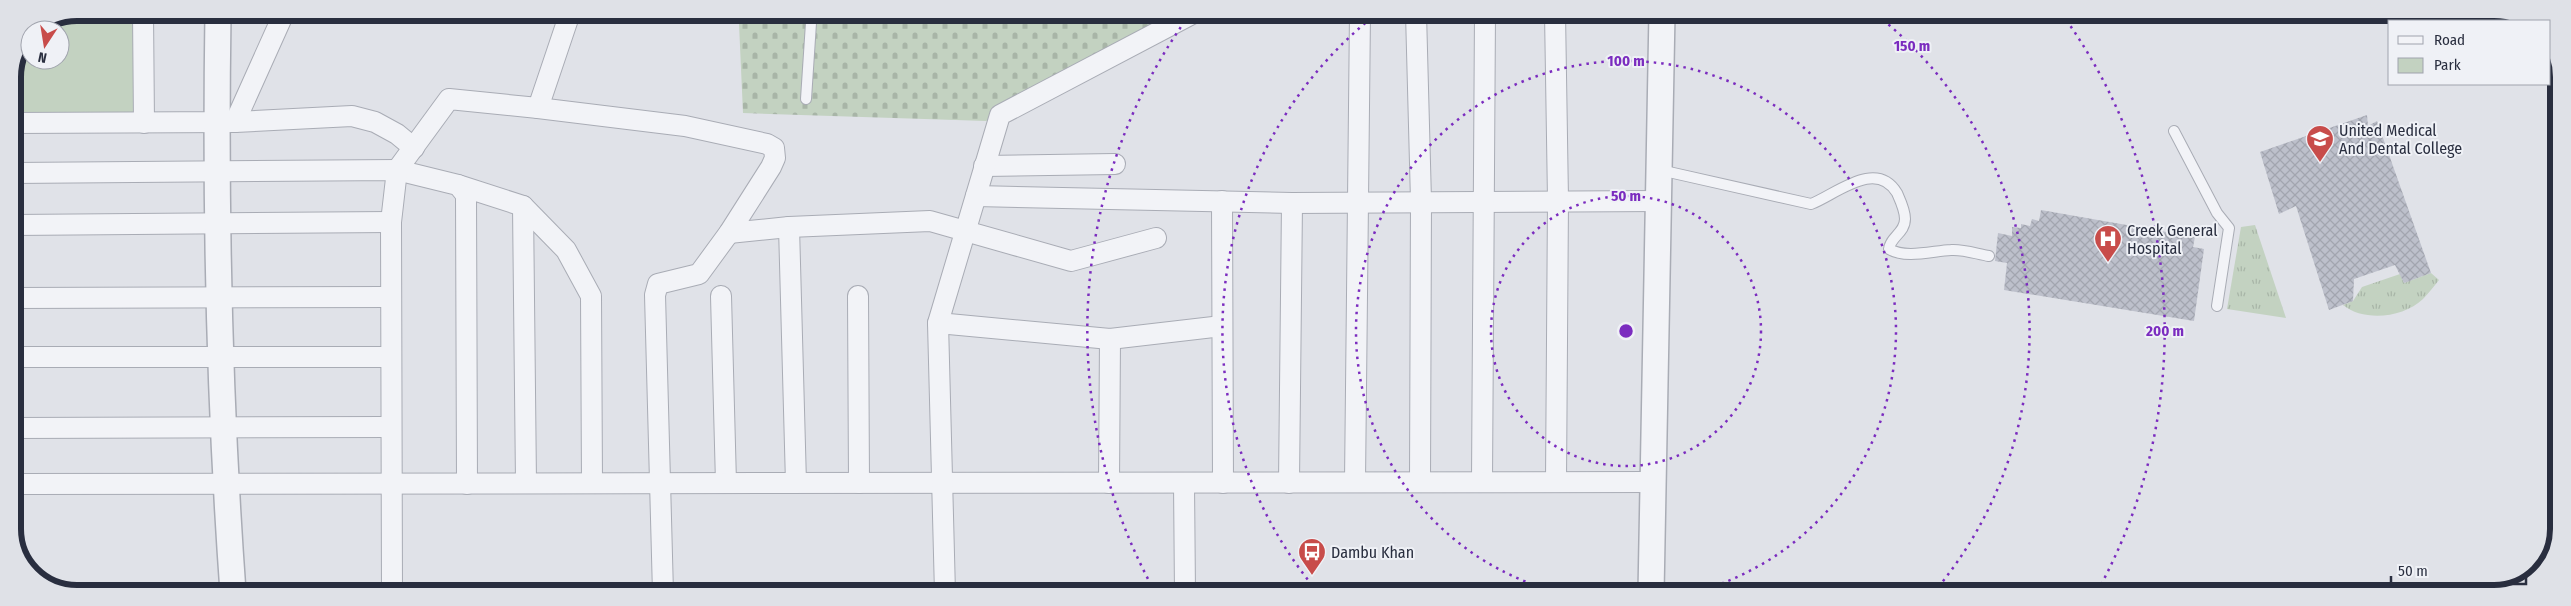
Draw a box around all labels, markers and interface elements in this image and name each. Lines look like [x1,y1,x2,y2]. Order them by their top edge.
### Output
north arrow [20,20,70,70]
legend [2388,20,2551,85]
text: Road [2434,31,2465,49]
text: 150 m [1894,37,1930,55]
text: N [37,48,48,66]
text: 100 m [1607,52,1645,70]
text: Park [2434,56,2461,74]
place label: United Medical And Dental College [2339,121,2462,158]
school or university icon: United Medical And Dental College [2305,124,2335,163]
text: 50 m [1611,187,1641,205]
place label: Creek General Hospital [2127,221,2217,258]
hospital icon: Creek General Hospital [2093,224,2123,263]
centre of rings [1617,322,1635,340]
text: 200 m [2145,322,2184,340]
bus stop icon: Dambu Khan [1297,537,1327,576]
place label: Dambu Khan [1331,543,1414,562]
scale bar [2391,554,2526,586]
text: 50 m [2398,562,2428,580]

